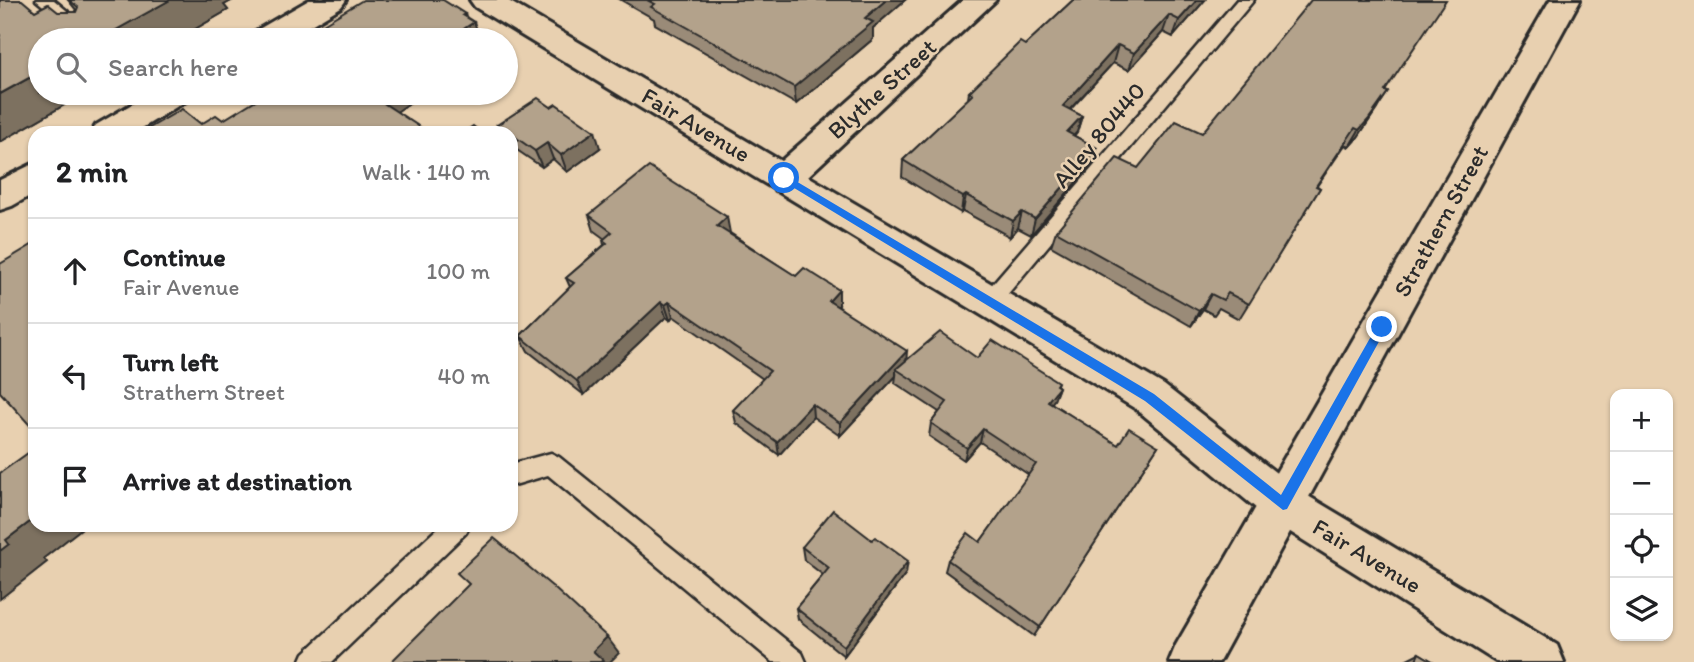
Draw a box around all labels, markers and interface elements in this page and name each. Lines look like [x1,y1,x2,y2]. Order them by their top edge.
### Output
search box [28,28,518,105]
street label: Blythe Street [821,32,942,145]
icon: search [52,48,90,86]
text: Search here [108,51,238,83]
street label: Alley 80440 [1046,76,1151,193]
street label: Fair Avenue [637,81,756,168]
street label: Strathern Street [1387,140,1494,302]
text: 2 min [56,153,127,190]
text: Walk · 140 m [362,158,490,186]
route start [768,162,799,193]
text: Continue [123,241,226,273]
icon: ahead [56,252,94,290]
text: 100 m [426,257,490,285]
text: Fair Avenue [123,273,239,301]
route end [1366,311,1397,342]
text: Turn left [123,346,219,378]
icon: left [56,357,94,395]
text: 40 m [437,362,490,390]
text: Strathern Street [123,378,285,406]
map controls [1610,389,1673,641]
button: + [1610,389,1673,452]
button: − [1610,452,1673,515]
icon: arrive [56,462,94,500]
text: Arrive at destination [123,465,352,497]
street label: Fair Avenue [1308,512,1427,599]
button: locate [1610,515,1673,578]
button: layers [1610,578,1673,641]

